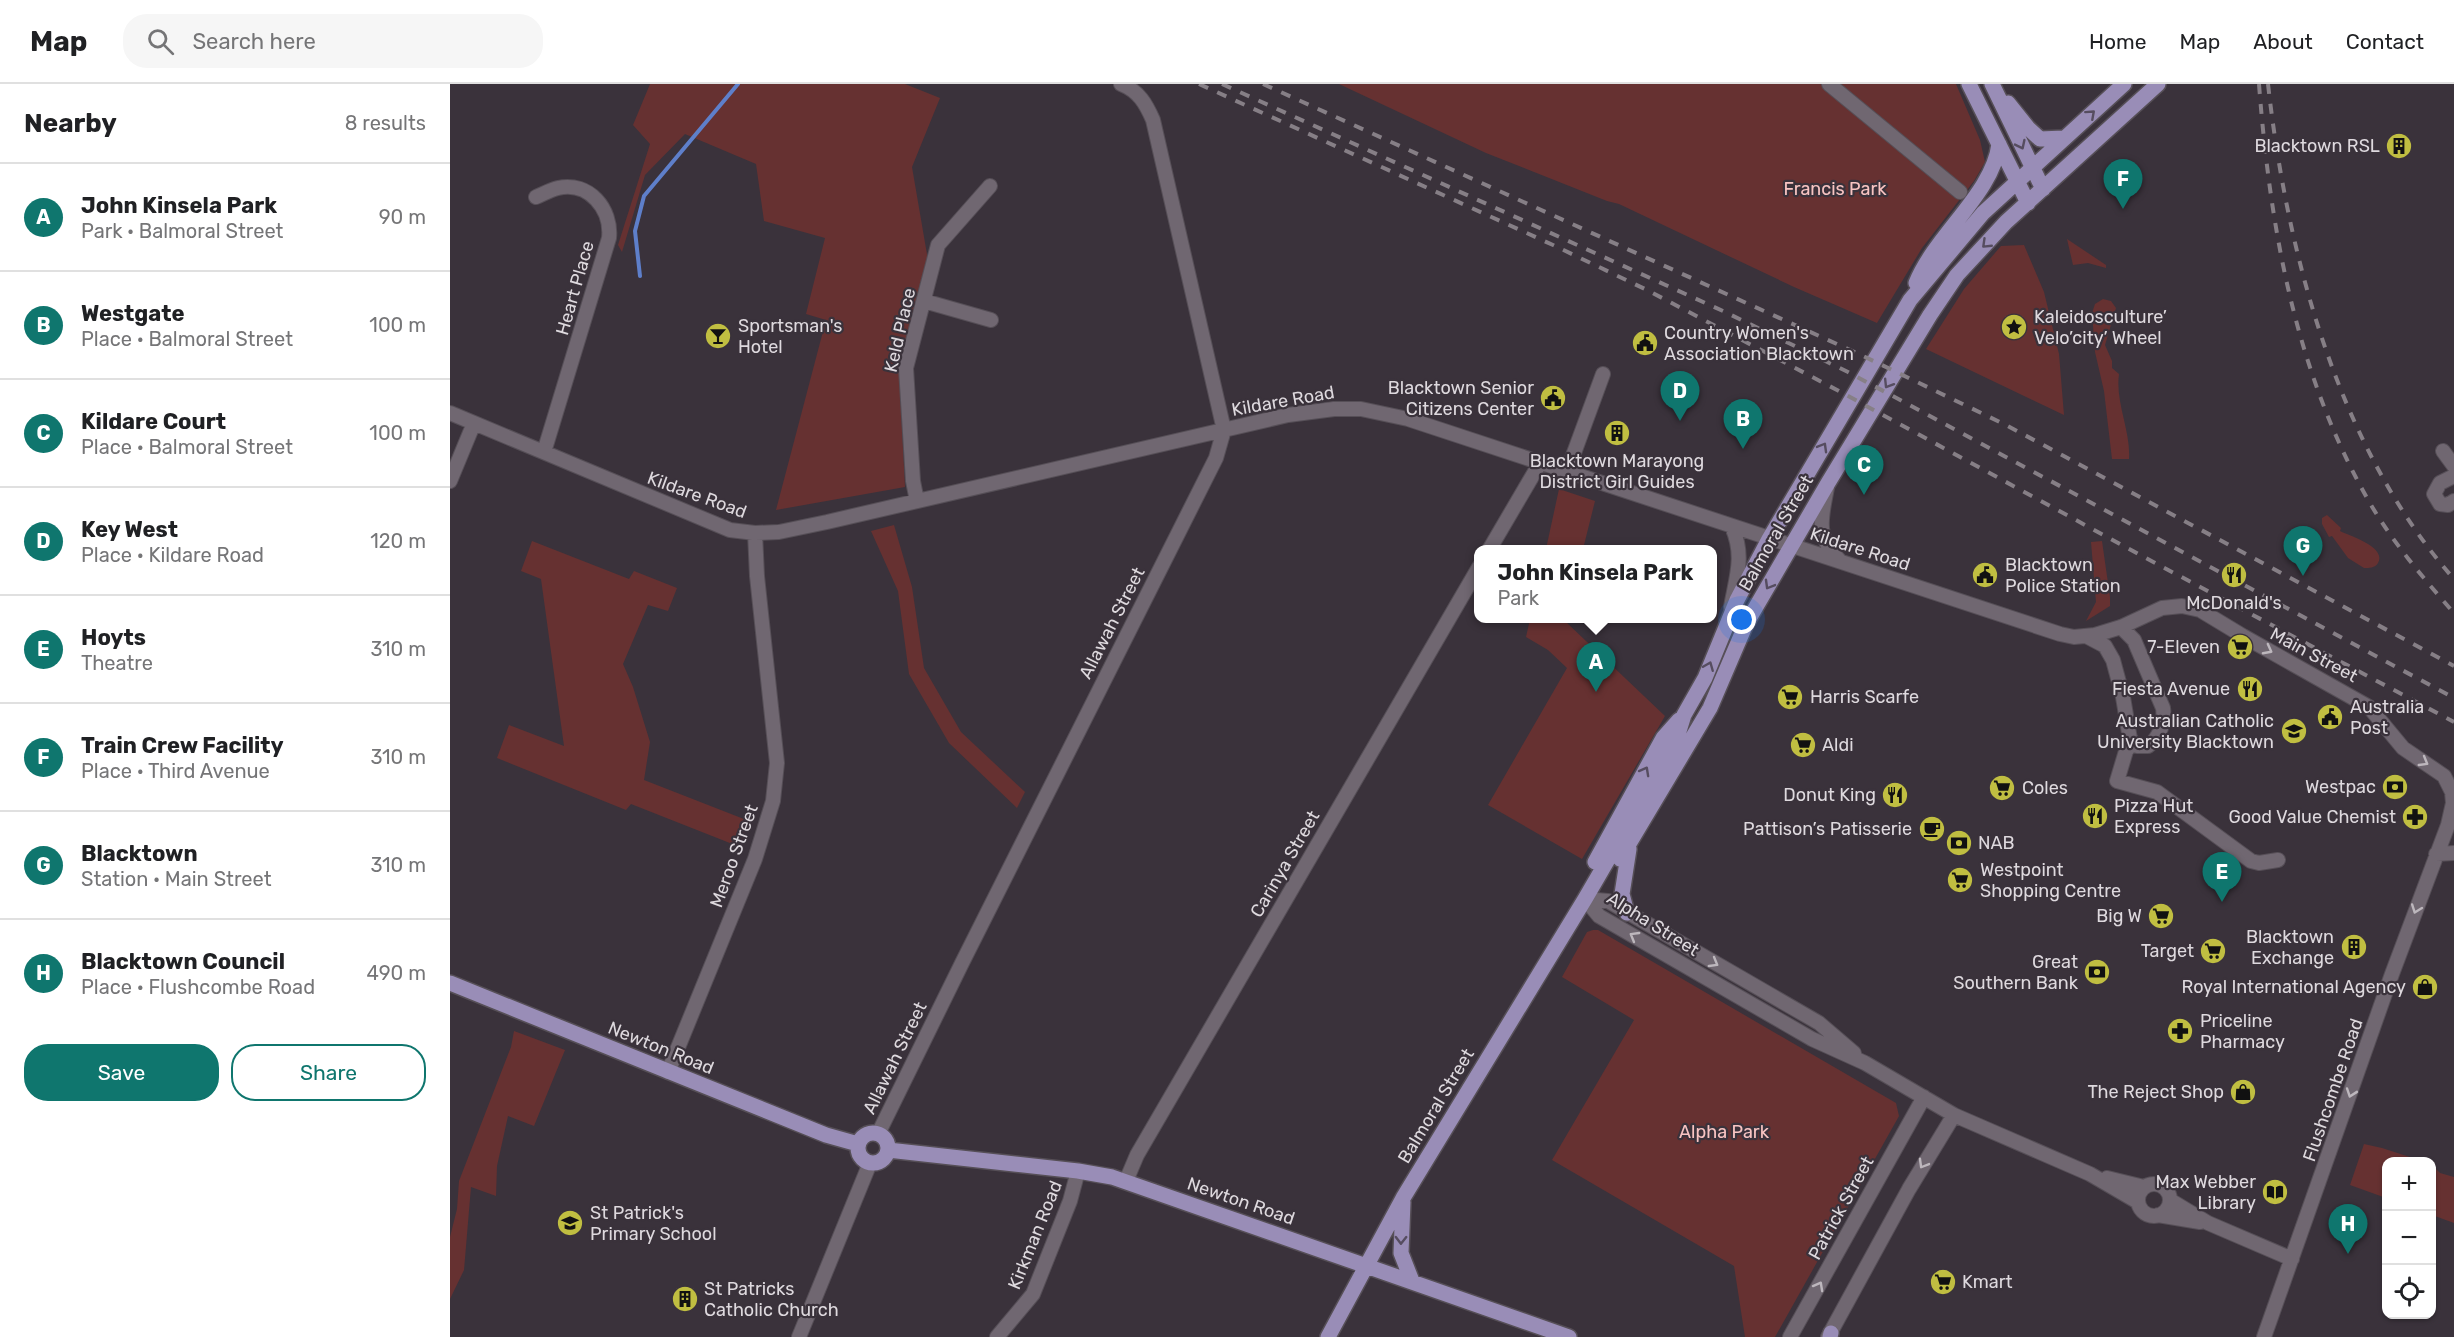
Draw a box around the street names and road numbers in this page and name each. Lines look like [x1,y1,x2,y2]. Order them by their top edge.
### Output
street label: Heart Place [551,238,599,338]
street label: Keld Place [880,286,920,374]
street label: Kildare Road [1230,381,1336,421]
street label: Kildare Road [644,467,750,523]
street label: Balmoral Street [1734,471,1818,595]
street label: Kildare Road [1807,522,1913,576]
street label: Allawah Street [1074,564,1150,682]
street label: Main Street [2266,623,2362,687]
street label: Meroo Street [705,801,763,911]
street label: Carinya Street [1246,807,1324,921]
street label: Alpha Street [1603,887,1703,961]
street label: Allawah Street [858,998,932,1118]
street label: Flushcombe Road [2298,1016,2368,1164]
street label: Newton Road [605,1017,717,1079]
street label: Balmoral Street [1393,1045,1479,1167]
street label: Patrick Street [1804,1152,1878,1264]
street label: Newton Road [1184,1172,1298,1230]
street label: Kirkman Road [1003,1177,1067,1293]

